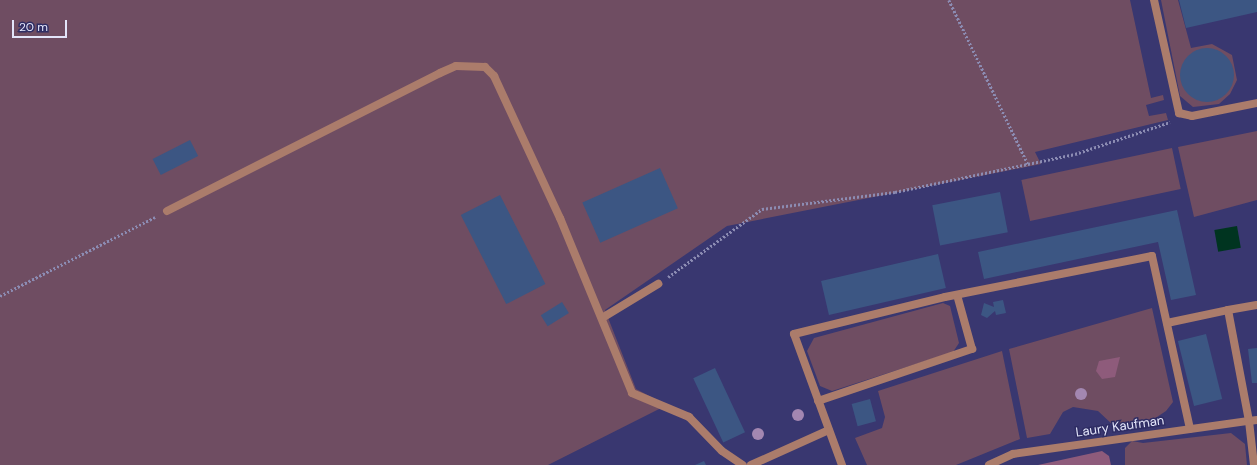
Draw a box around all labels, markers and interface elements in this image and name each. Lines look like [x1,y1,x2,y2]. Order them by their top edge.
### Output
scale bar [14,12,69,38]
text: 20 m [19,19,48,35]
street label: Laury Kaufman [1075,413,1165,441]

